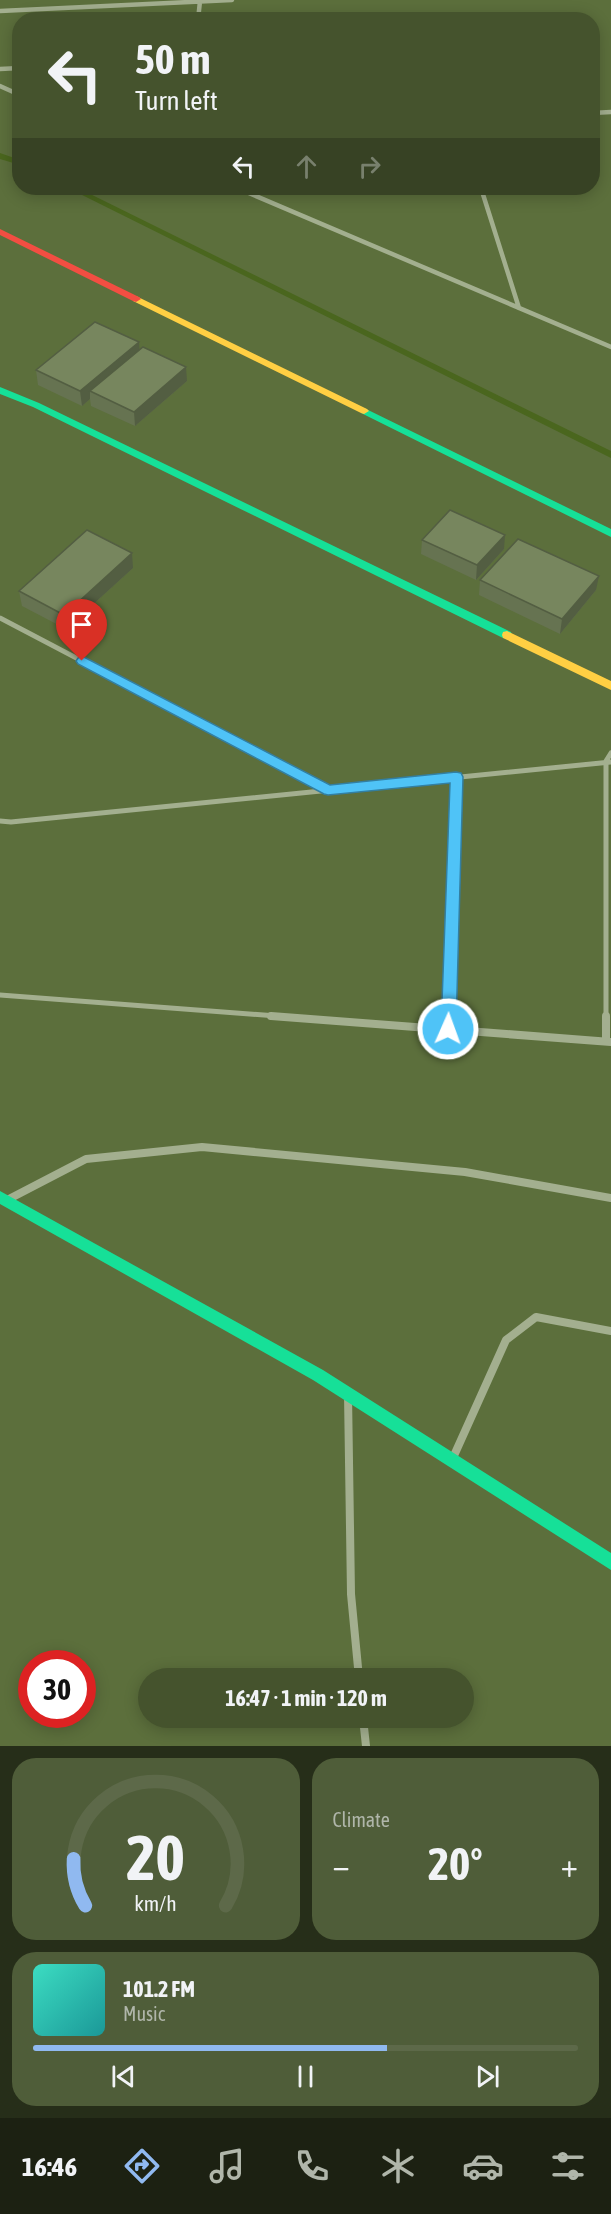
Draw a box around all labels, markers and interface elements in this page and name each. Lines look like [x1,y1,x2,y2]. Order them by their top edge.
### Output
text: 50 m [135,35,210,83]
icon: left [36,36,114,114]
text: Turn left [135,85,218,116]
icon: left [227,150,260,183]
icon: ahead [290,150,323,183]
icon: right [353,150,386,183]
pin [56,599,107,661]
icon: arrive [65,608,98,641]
position arrow [416,997,480,1061]
speed limit sign: 30 [18,1650,96,1728]
text: 16:47 · 1 min · 120 m [225,1685,387,1711]
text: Climate [333,1808,390,1831]
text: 20 [126,1822,185,1893]
text: 20° [428,1838,483,1890]
text: − [333,1846,350,1884]
text: + [561,1846,578,1884]
text: km/h [134,1891,177,1916]
text: 101.2 FM [123,1976,195,2002]
text: Music [123,2002,165,2025]
icon: previous [107,2060,140,2093]
icon: pause [289,2060,322,2093]
icon: next [471,2060,504,2093]
icon: directions [121,2145,163,2187]
icon: music [206,2145,248,2187]
icon: phone [291,2145,333,2187]
icon: climate [377,2145,419,2187]
icon: car [462,2145,504,2187]
icon: filters [547,2145,589,2187]
text: 16:46 [22,2151,77,2182]

